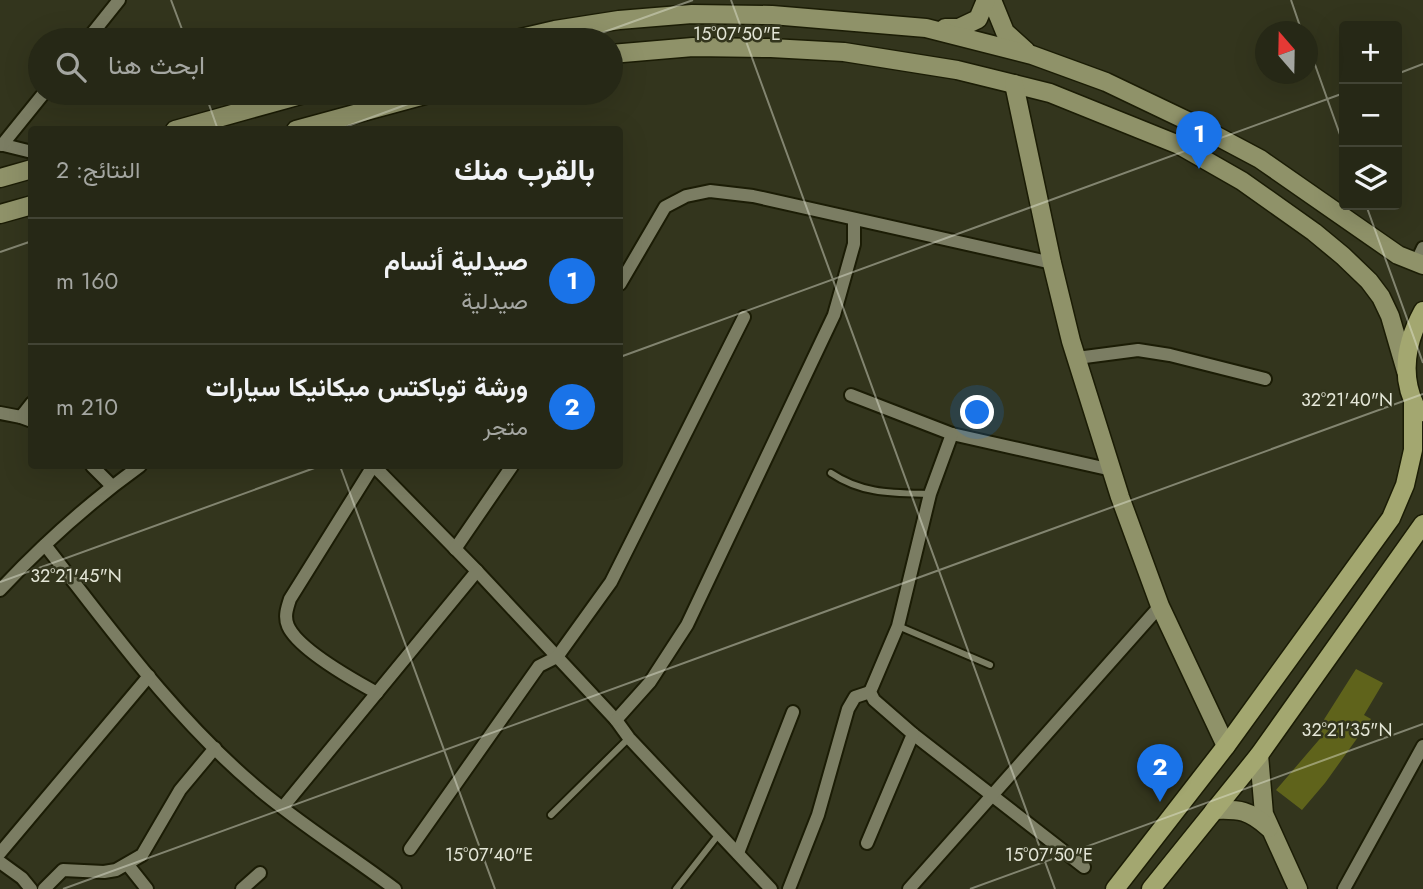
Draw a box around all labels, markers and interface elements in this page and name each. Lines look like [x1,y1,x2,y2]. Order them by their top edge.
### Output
text: 15°07'50"E [693,21,781,47]
north arrow [1255,21,1318,84]
map controls [1339,21,1402,210]
button: + [1339,21,1402,84]
search box [28,28,623,105]
text: ابحث هنا [108,46,205,84]
icon: search [52,48,90,86]
button: − [1339,84,1402,147]
pin: 1 [1176,111,1222,169]
button: layers [1339,147,1402,210]
text: بالقرب منك [454,148,595,191]
text: النتائج: 2 [56,153,140,187]
text: صيدلية أنسام [384,242,528,280]
text: 160 m [56,264,118,298]
text: 1 [566,264,578,298]
text: صيدلية [461,284,528,318]
text: ورشة توباكتس ميكانيكا سيارات [206,368,528,406]
text: 32°21'40"N [1301,387,1393,413]
text: 210 m [56,390,118,424]
text: 2 [564,390,580,424]
your location [960,395,994,429]
text: متجر [483,410,528,444]
text: 32°21'45"N [30,563,122,589]
text: 32°21'35"N [1302,717,1392,743]
pin: 2 [1137,744,1183,802]
text: 15°07'40"E [445,842,533,868]
text: 15°07'50"E [1005,842,1093,868]

